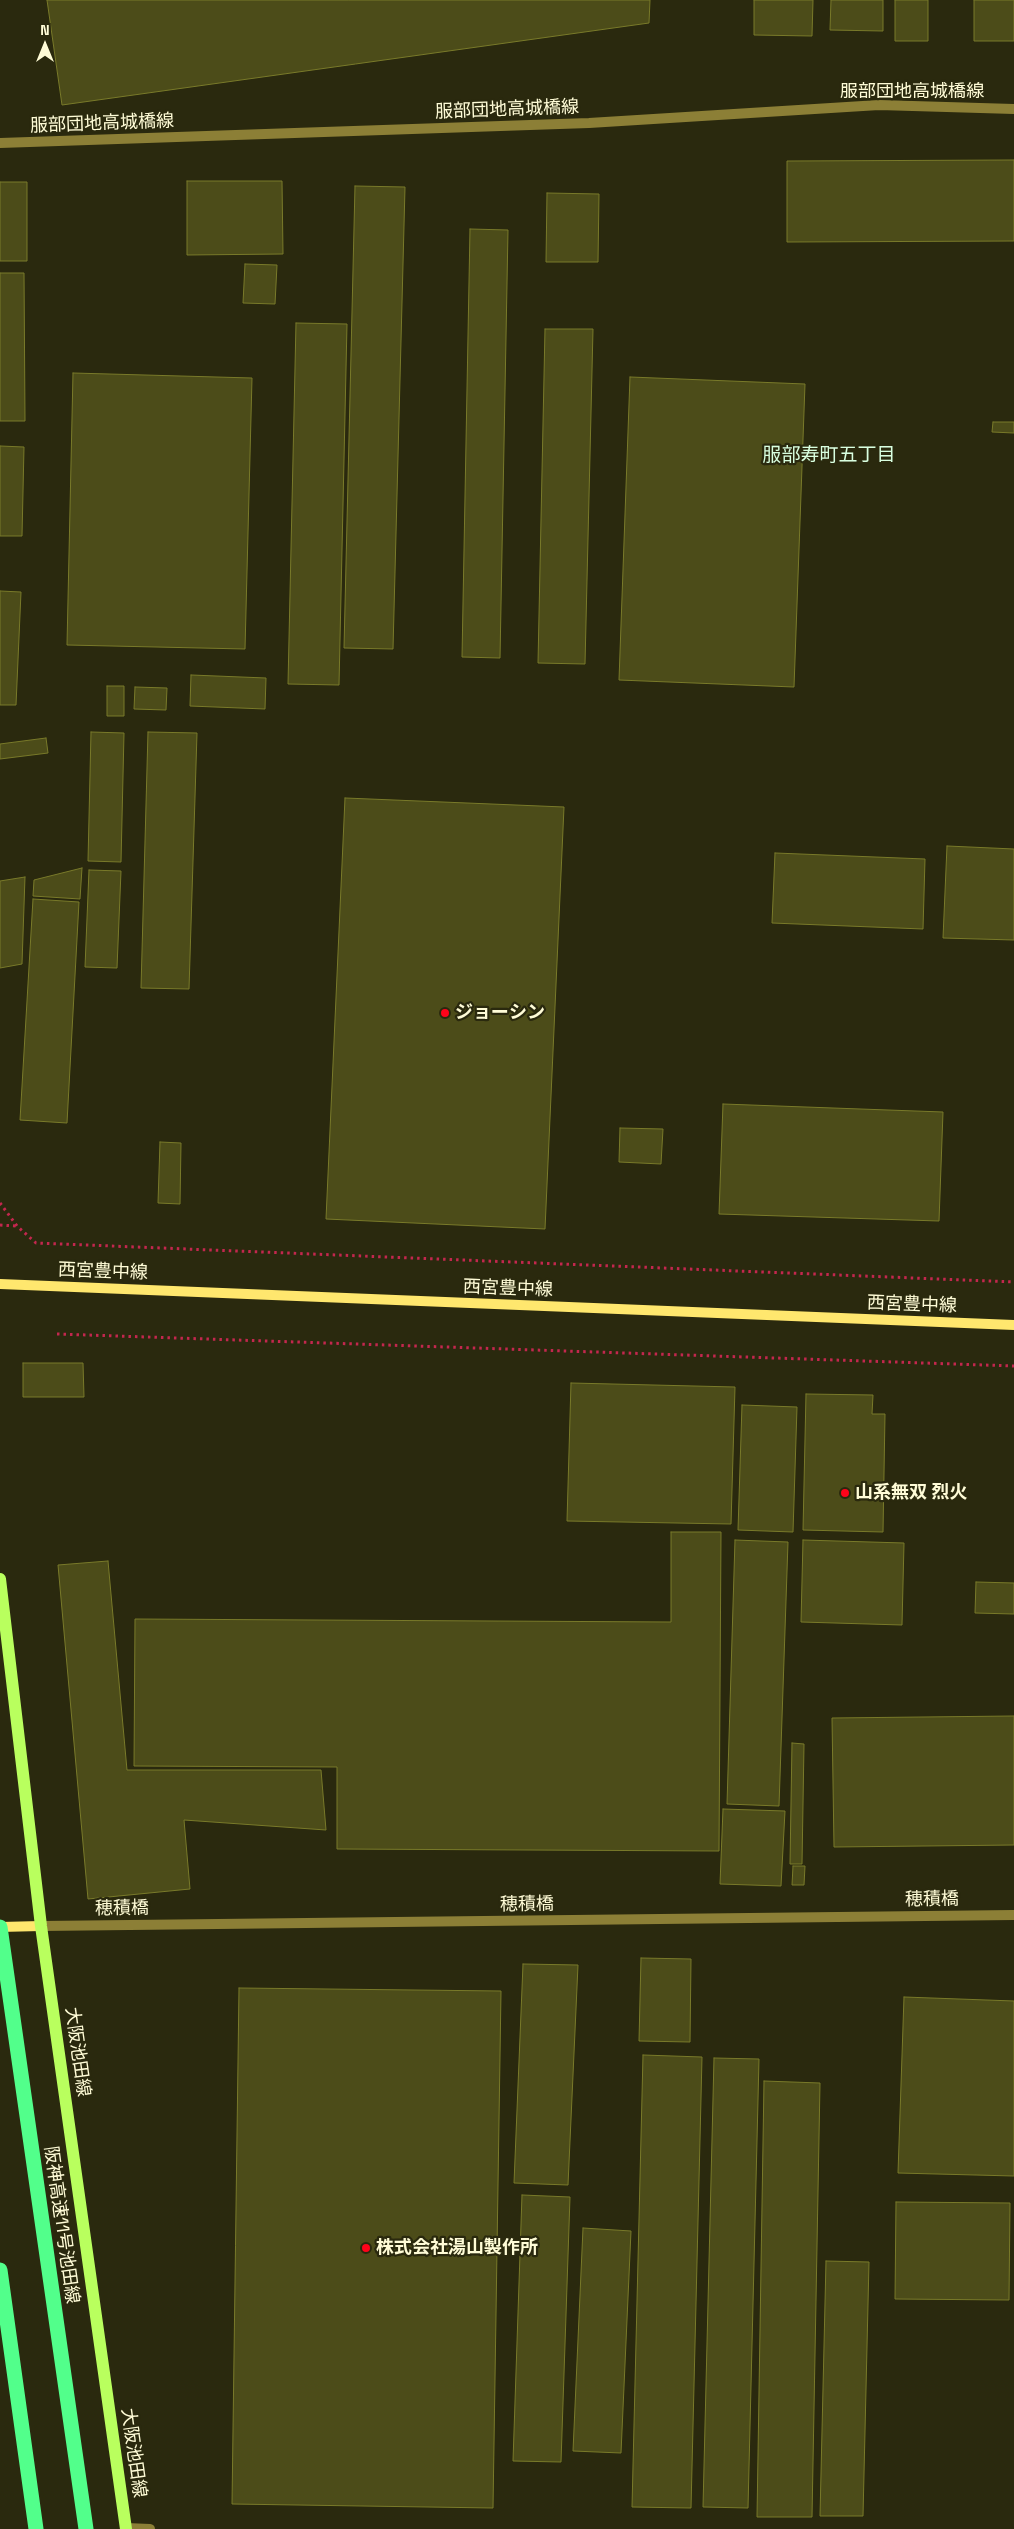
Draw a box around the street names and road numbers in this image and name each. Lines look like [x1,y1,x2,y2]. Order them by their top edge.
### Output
street label: 服部団地高城橋線 [840,81,984,103]
street label: 服部団地高城橋線 [435,97,579,123]
street label: 服部団地高城橋線 [30,111,174,137]
street label: 西宮豊中線 [58,1260,148,1284]
street label: 西宮豊中線 [463,1277,553,1301]
street label: 西宮豊中線 [867,1293,957,1317]
street label: 穂積橋 [905,1889,959,1911]
street label: 穂積橋 [500,1894,554,1916]
street label: 穂積橋 [95,1898,149,1920]
street label: 大阪池田線 [60,2006,94,2098]
street label: 阪神高速11号池田線 [39,2145,83,2305]
street label: 大阪池田線 [116,2407,150,2499]

